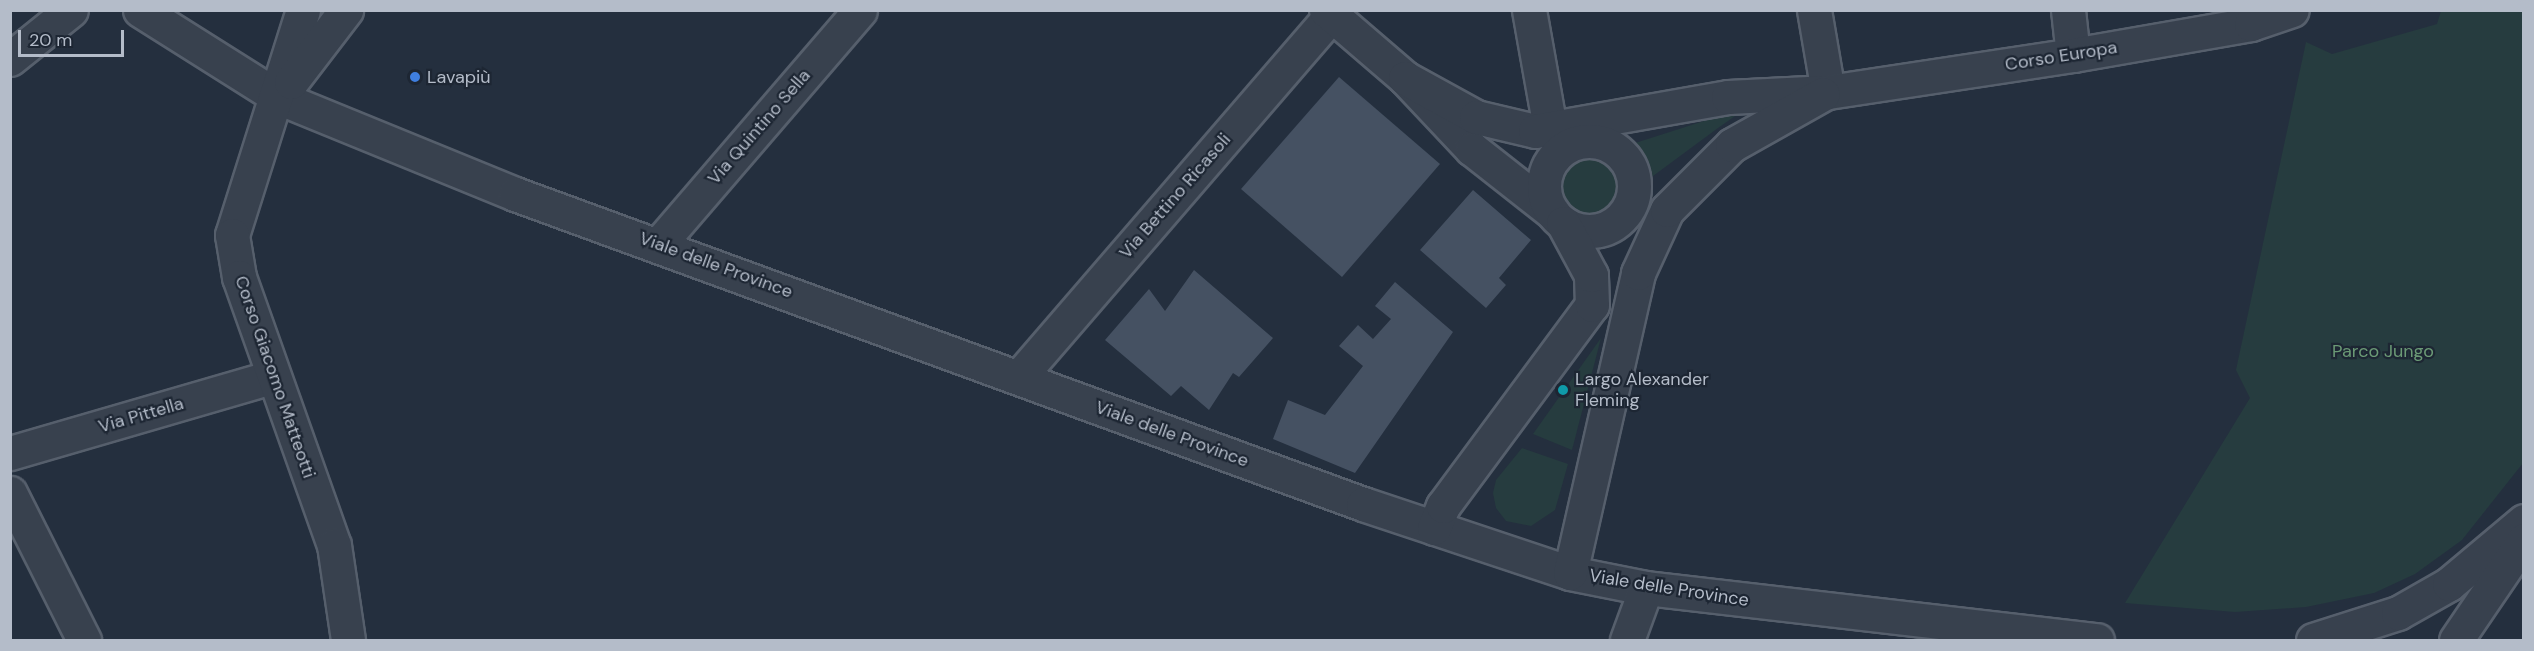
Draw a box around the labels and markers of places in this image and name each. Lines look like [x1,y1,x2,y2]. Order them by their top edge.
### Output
place label: Lavapiù [427,66,491,88]
marker: Lavapiù [408,70,422,84]
place label: Largo Alexander Fleming [1575,369,1709,412]
marker: Largo Alexander Fleming [1556,383,1570,397]

